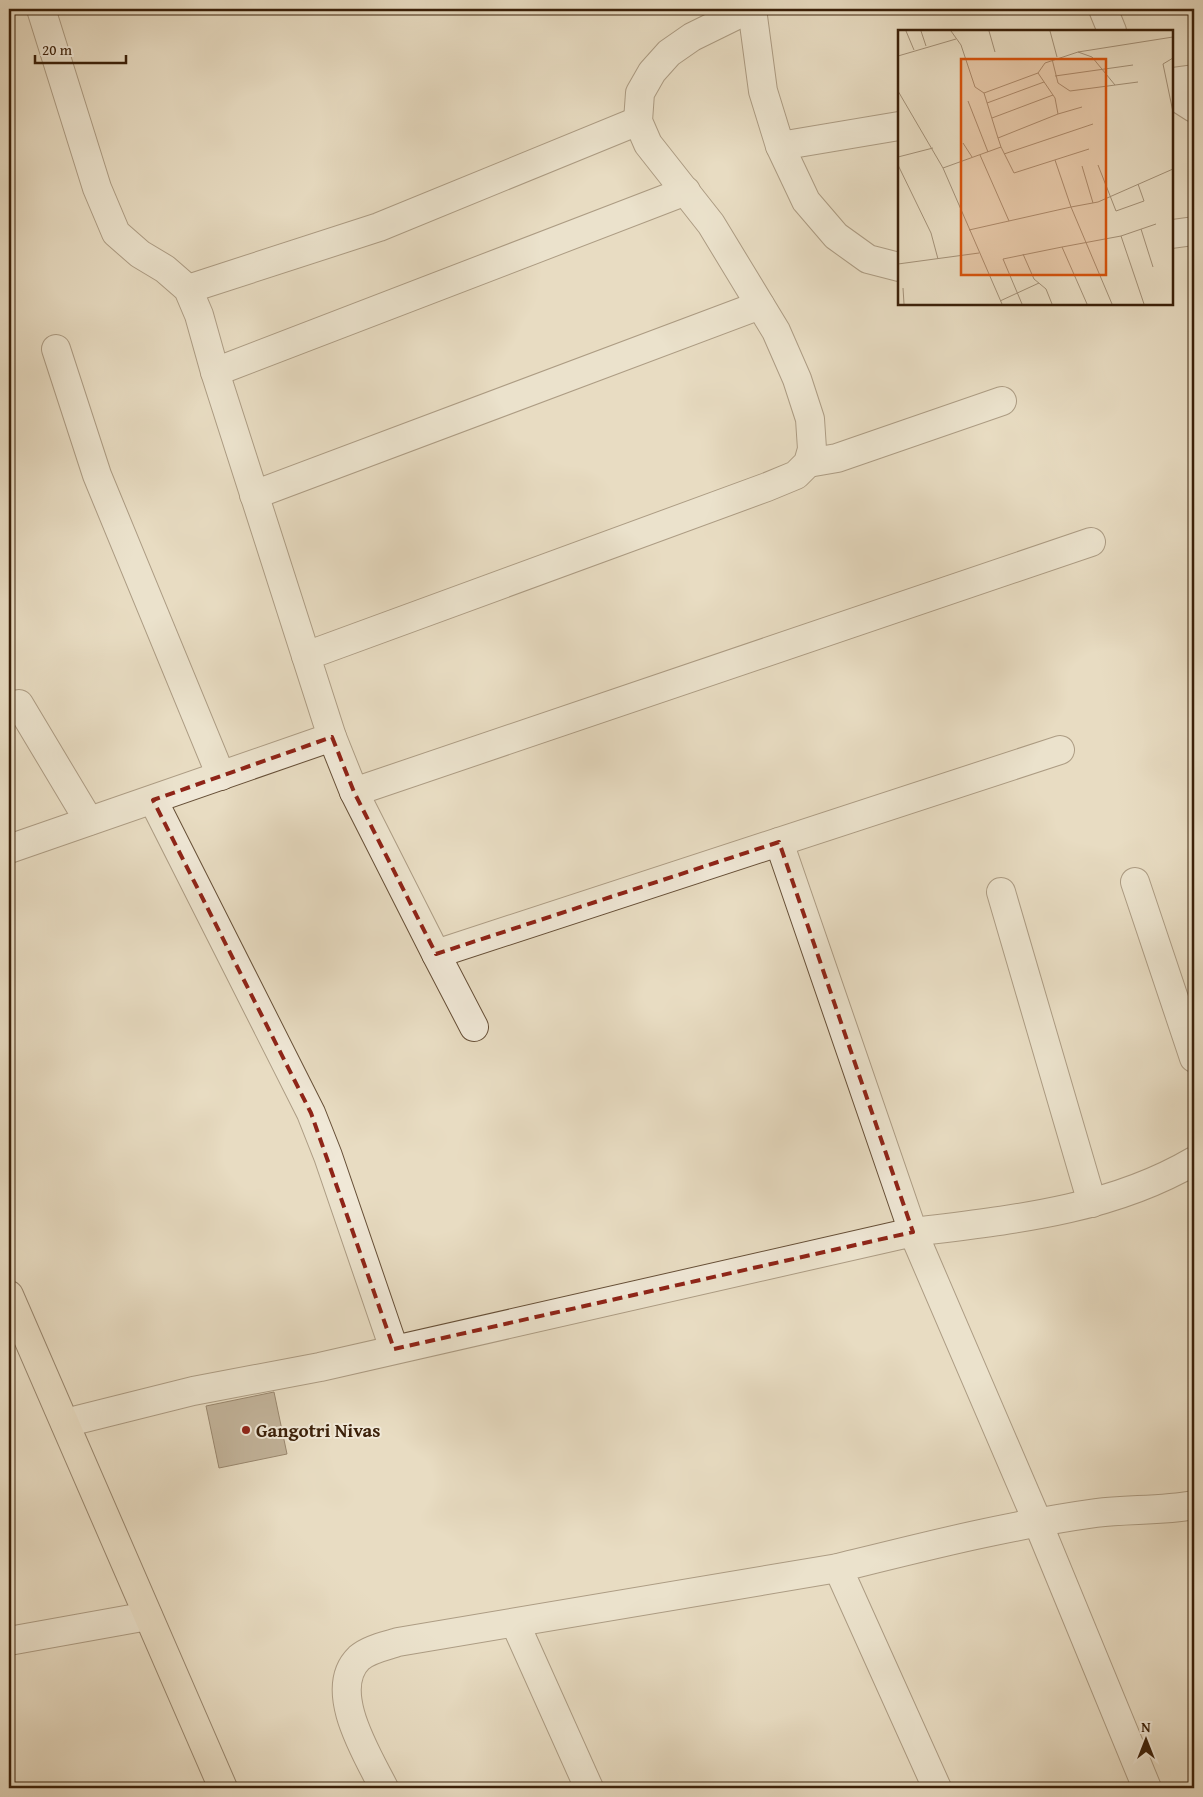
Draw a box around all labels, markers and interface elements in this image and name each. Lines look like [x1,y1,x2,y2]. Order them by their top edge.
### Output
inset map [898,30,1173,305]
scale bar [35,32,126,64]
text: 20 m [42,39,73,60]
place label: Gangotri Nivas [256,1416,380,1444]
marker: Gangotri Nivas [240,1424,252,1436]
north arrow [1120,1714,1170,1764]
text: N [1141,1717,1151,1737]

